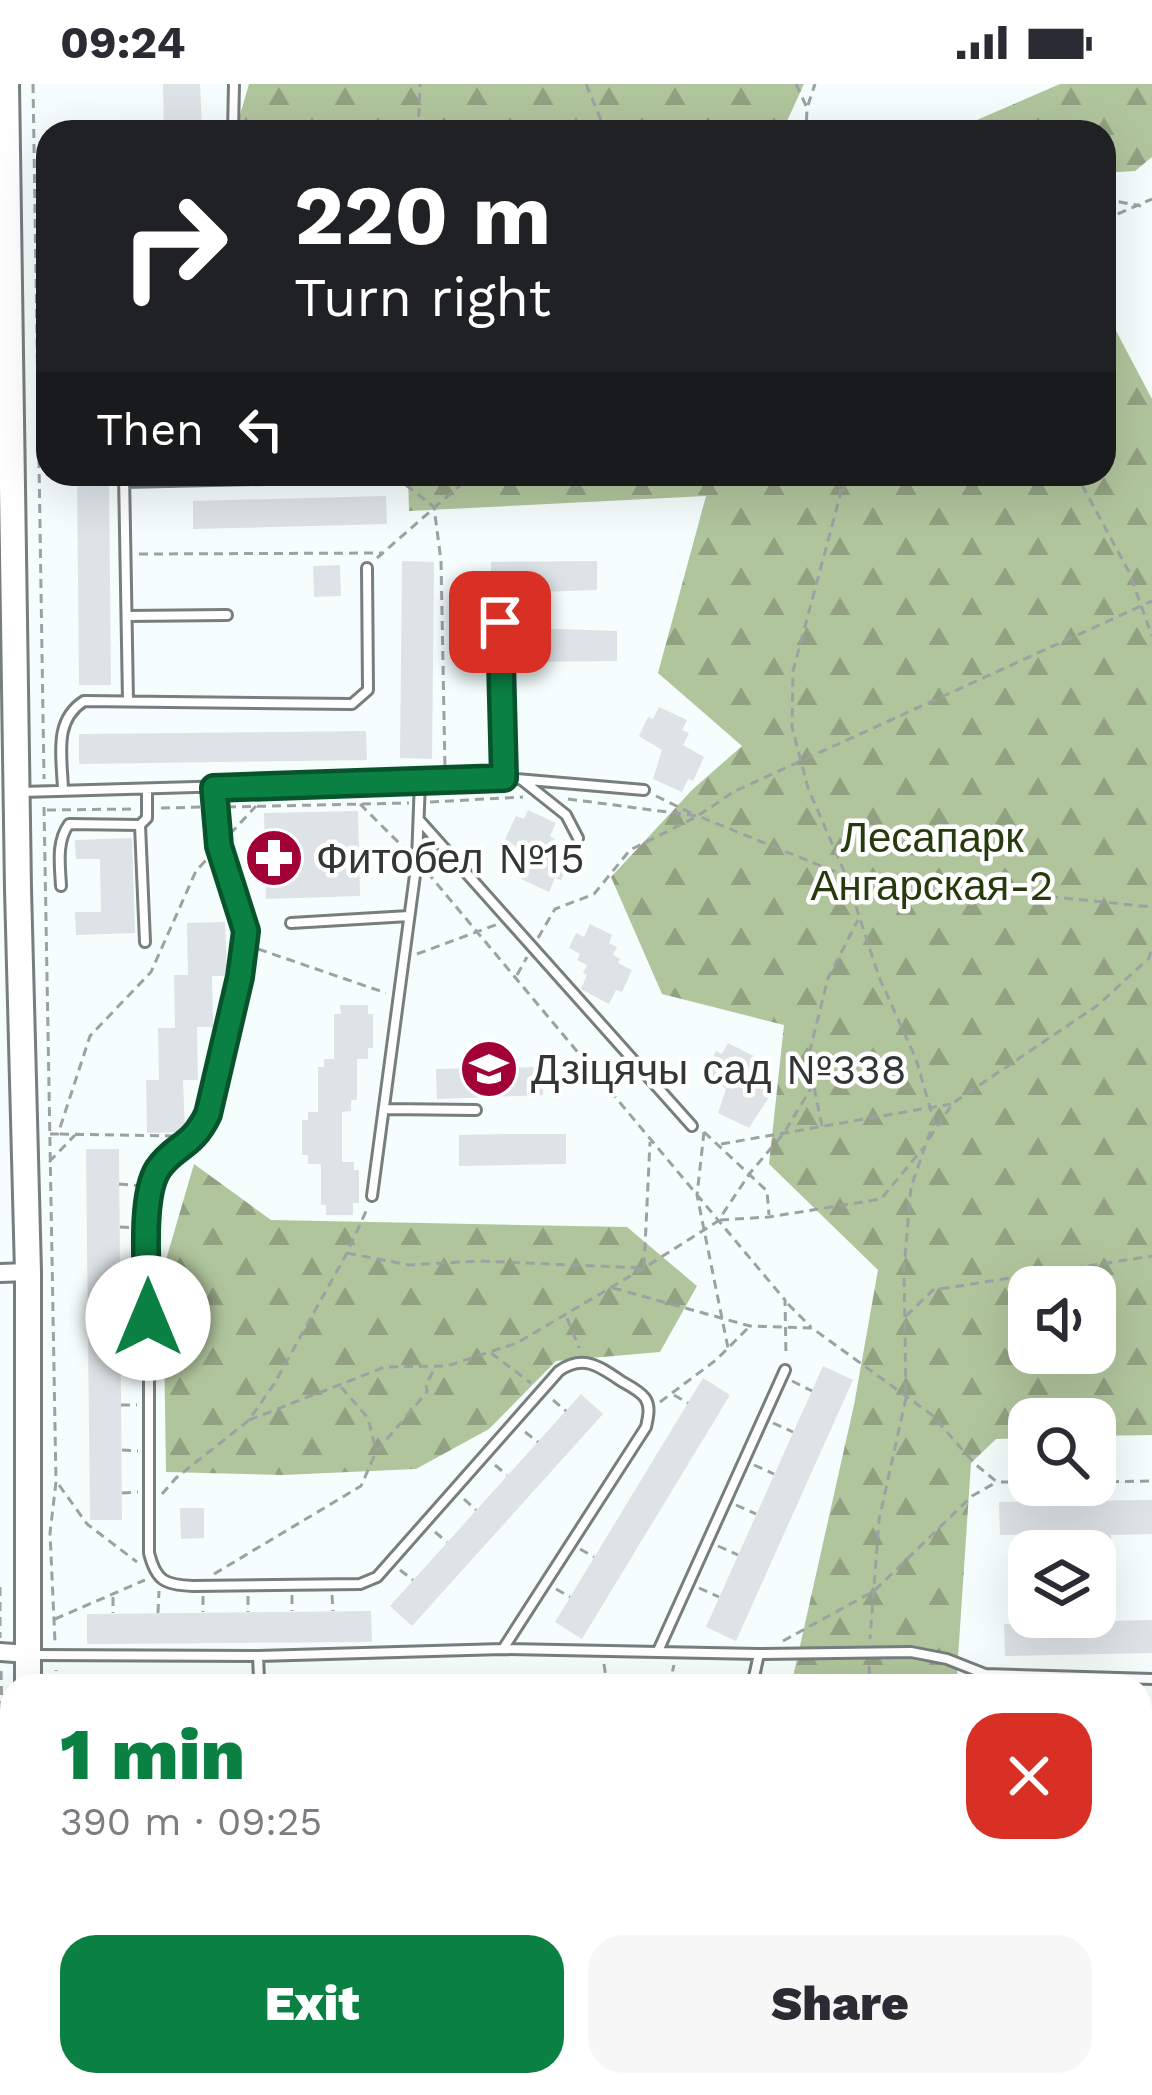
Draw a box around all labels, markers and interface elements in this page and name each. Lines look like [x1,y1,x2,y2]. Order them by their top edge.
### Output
text: 09:24 [60,16,186,69]
text: 220 m [294,166,551,264]
icon: right [96,168,252,324]
text: Turn right [294,266,551,329]
icon: left [228,396,294,462]
text: Then [96,403,204,456]
pin [449,571,551,673]
icon: arrive [467,589,533,655]
park label: Лесапарк Ангарская-2 [811,813,1053,910]
pharmacy icon: Фитобел №15 [243,827,305,889]
place label: Фитобел №15 [316,834,585,883]
school or university icon: Дзіцячы сад №338 [458,1038,520,1100]
place label: Дзіцячы сад №338 [531,1045,907,1094]
position arrow [85,1255,211,1381]
map controls [1008,1266,1116,1638]
button: sound [1008,1266,1116,1374]
button: search [1008,1398,1116,1506]
button: layers [1008,1530,1116,1638]
text: 1 min [60,1712,245,1796]
button: close [966,1713,1092,1839]
text: 390 m · 09:25 [60,1799,322,1844]
button: Exit [60,1935,564,2073]
button: Share [588,1935,1092,2073]

